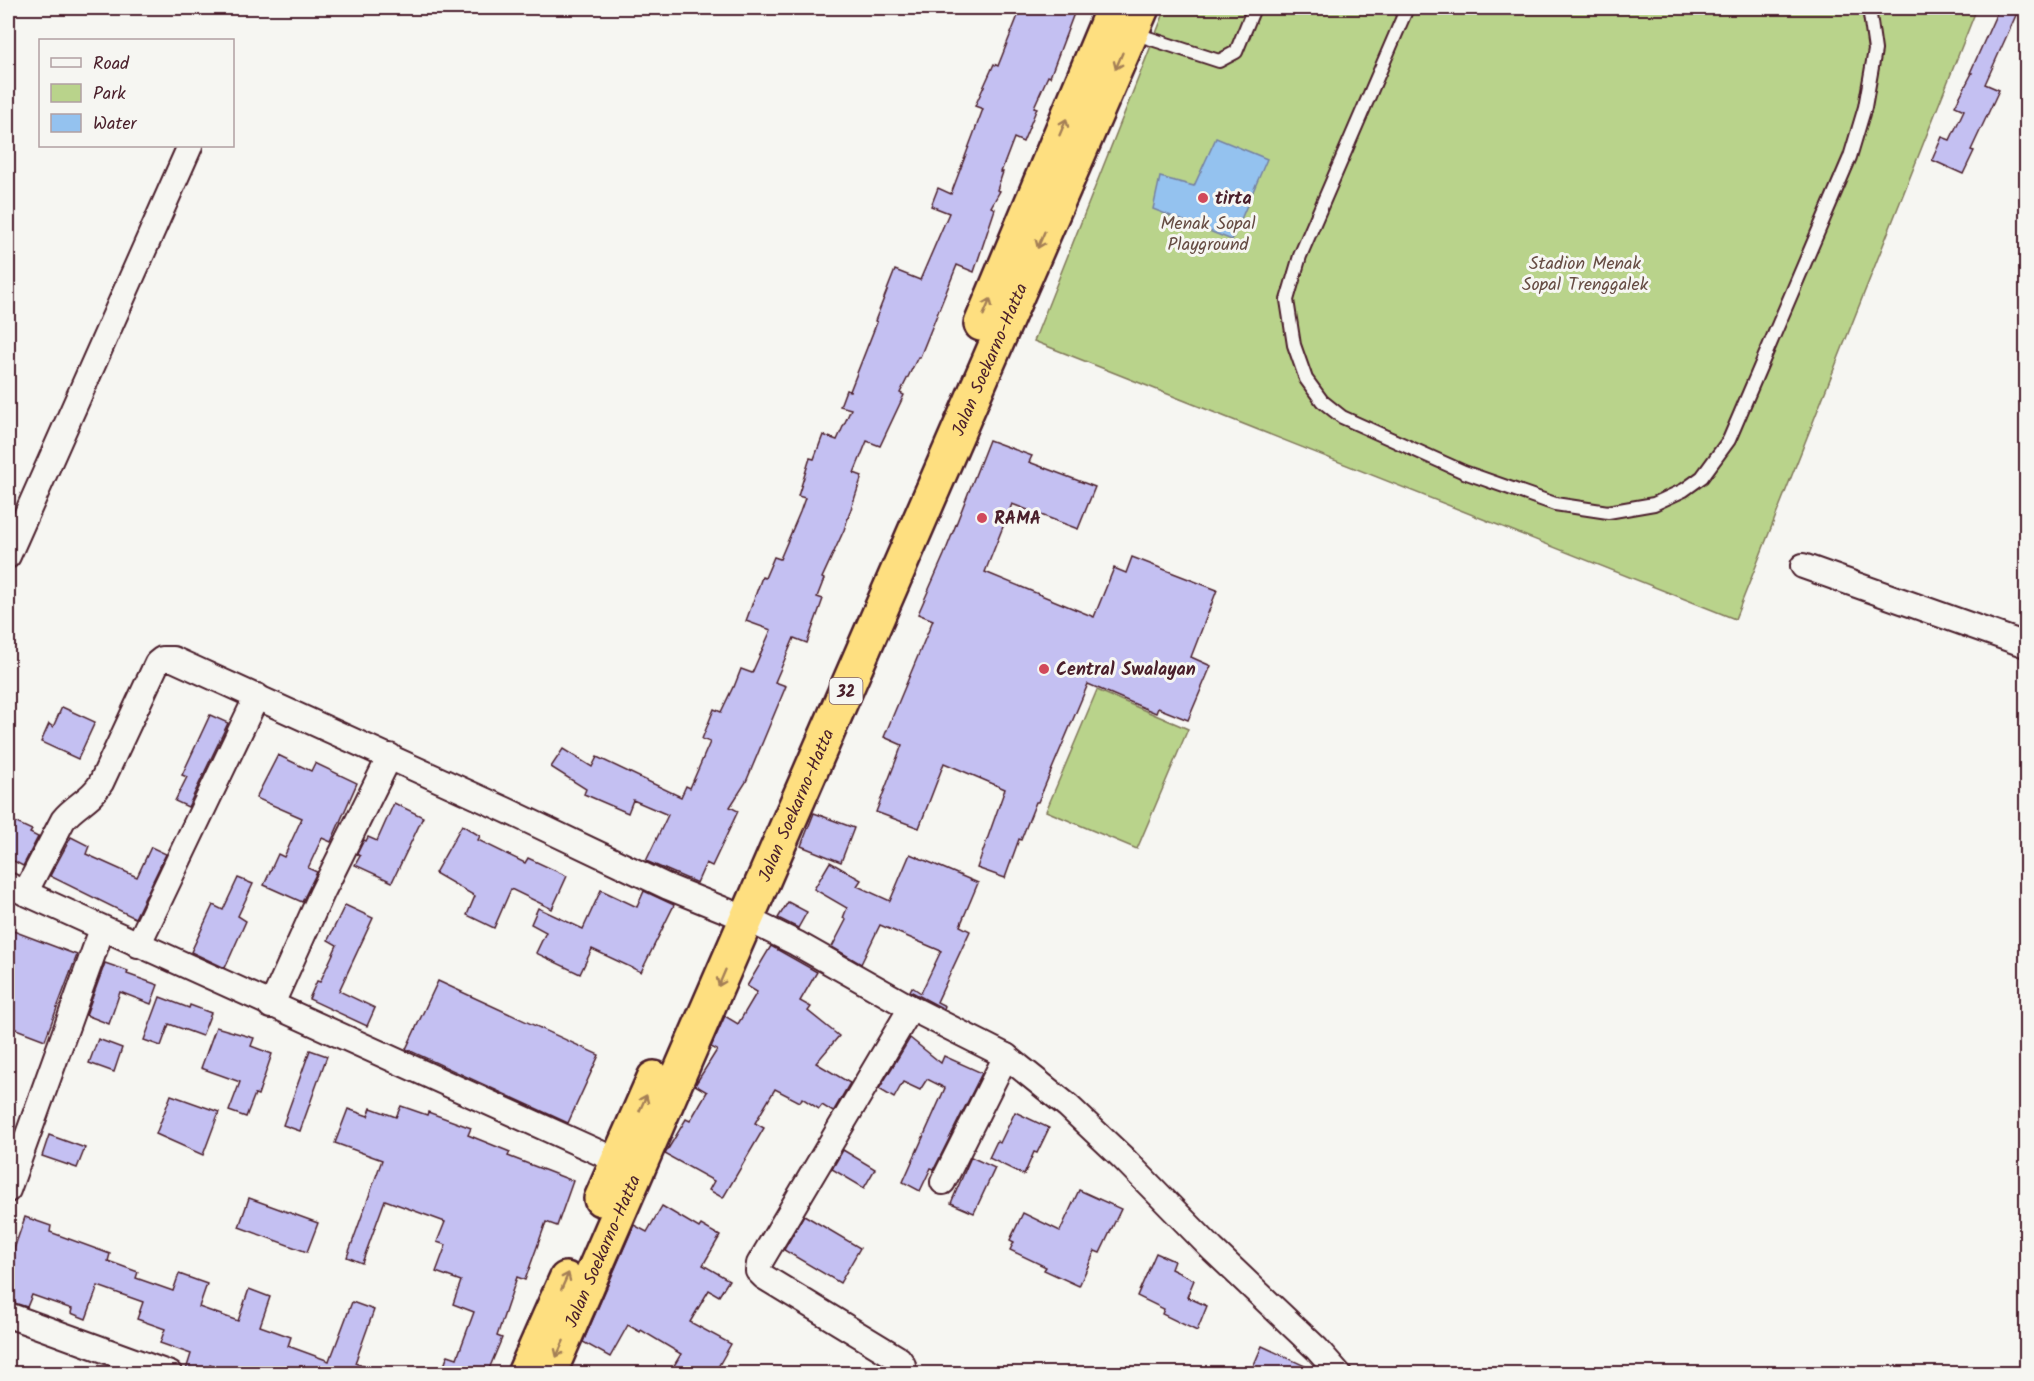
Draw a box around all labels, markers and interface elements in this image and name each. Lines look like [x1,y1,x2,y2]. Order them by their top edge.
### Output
legend [39,39,234,147]
text: Road [93,50,130,79]
one-way arrow [1113,52,1124,70]
text: Park [93,80,126,109]
text: Water [93,110,138,139]
one-way arrow [1058,119,1069,137]
place label: tirta [1215,185,1252,214]
marker: tirta [1196,191,1210,205]
park label: Menak Sopal Playground [1160,210,1256,260]
one-way arrow [1035,231,1046,249]
park label: Stadion Menak Sopal Trenggalek [1522,250,1649,300]
street label: Jalan Soekarno-Hatta [945,279,1037,441]
one-way arrow [982,299,993,317]
place label: RAMA [994,505,1041,534]
marker: RAMA [975,511,989,525]
place label: Central Swalayan [1056,656,1196,685]
marker: Central Swalayan [1037,662,1051,676]
road number: 32 [830,678,862,704]
street label: Jalan Soekarno-Hatta [751,725,843,887]
one-way arrow [715,969,726,987]
one-way arrow [637,1094,649,1112]
street label: Jalan Soekarno-Hatta [558,1171,650,1333]
one-way arrow [559,1273,571,1291]
one-way arrow [554,1340,565,1358]

